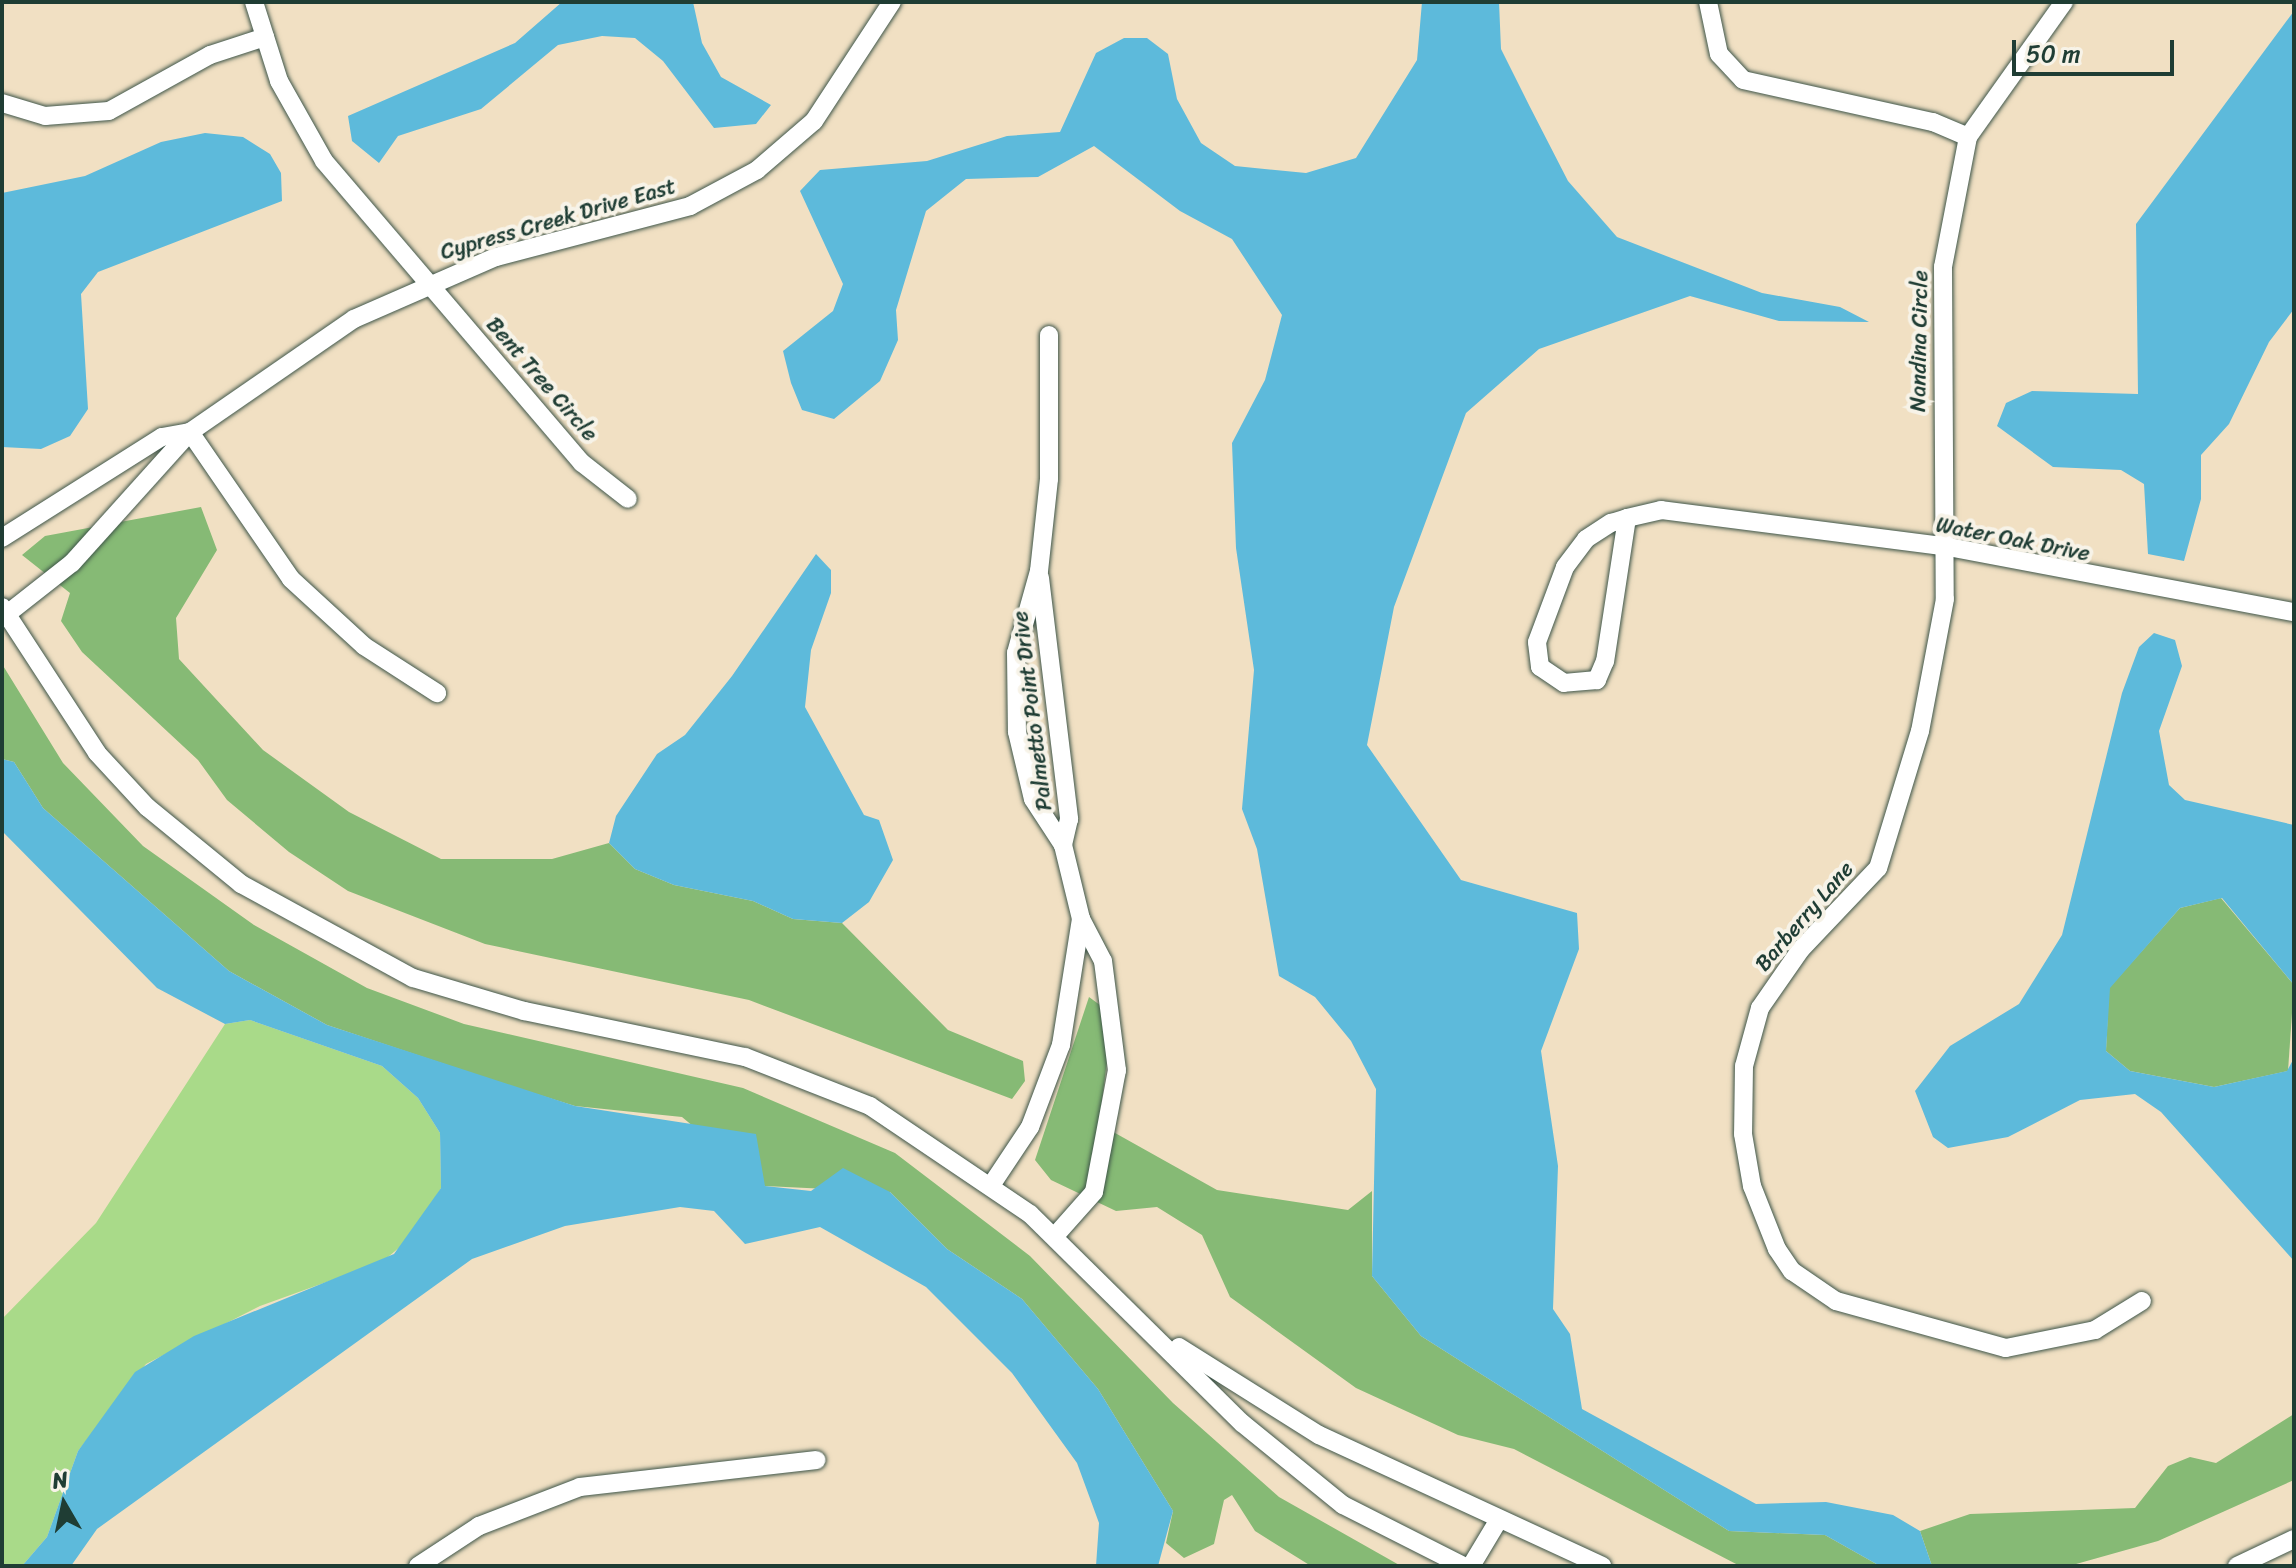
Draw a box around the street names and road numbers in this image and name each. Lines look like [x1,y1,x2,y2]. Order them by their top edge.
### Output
street label: Cypress Creek Drive East [437,173,679,265]
street label: Nandina Circle [1905,270,1933,412]
street label: Bent Tree Circle [480,311,604,447]
street label: Water Oak Drive [1934,511,2092,567]
street label: Palmetto Point Drive [1007,610,1057,812]
street label: Barberry Lane [1749,856,1859,976]

